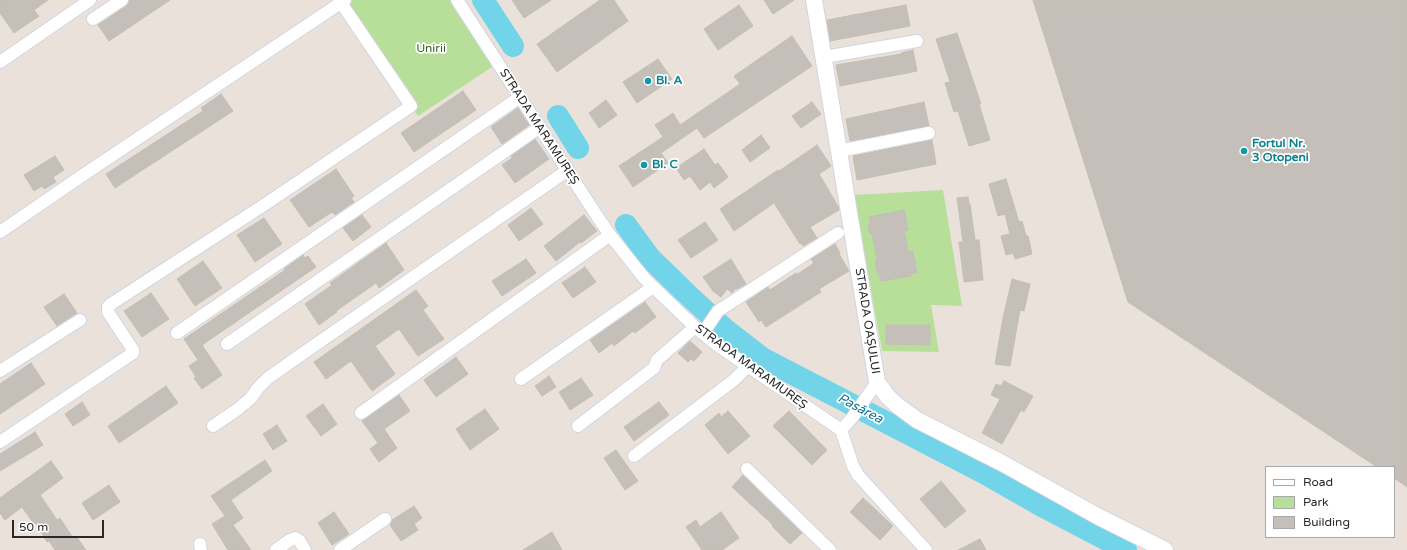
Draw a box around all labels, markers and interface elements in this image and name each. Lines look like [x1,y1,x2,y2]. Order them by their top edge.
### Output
park label: Unirii [416,42,446,56]
street label: STRADA MARAMUREȘ [496,66,582,188]
place label: Bl. A [656,74,682,88]
marker: Bl. A [643,76,653,86]
place label: Fortul Nr. 3 Otopeni [1252,137,1309,165]
marker: Fortul Nr. 3 Otopeni [1239,146,1249,156]
place label: Bl. C [652,158,678,172]
marker: Bl. C [639,160,649,170]
street label: STRADA OAȘULUI [852,267,882,375]
street label: STRADA MARAMUREȘ [692,322,810,412]
water label: Pasărea [835,391,885,427]
legend [1265,466,1395,538]
text: Road [1303,475,1333,489]
text: Park [1303,495,1329,509]
scale bar [14,512,106,538]
text: Building [1303,515,1350,529]
text: 50 m [19,520,48,534]

